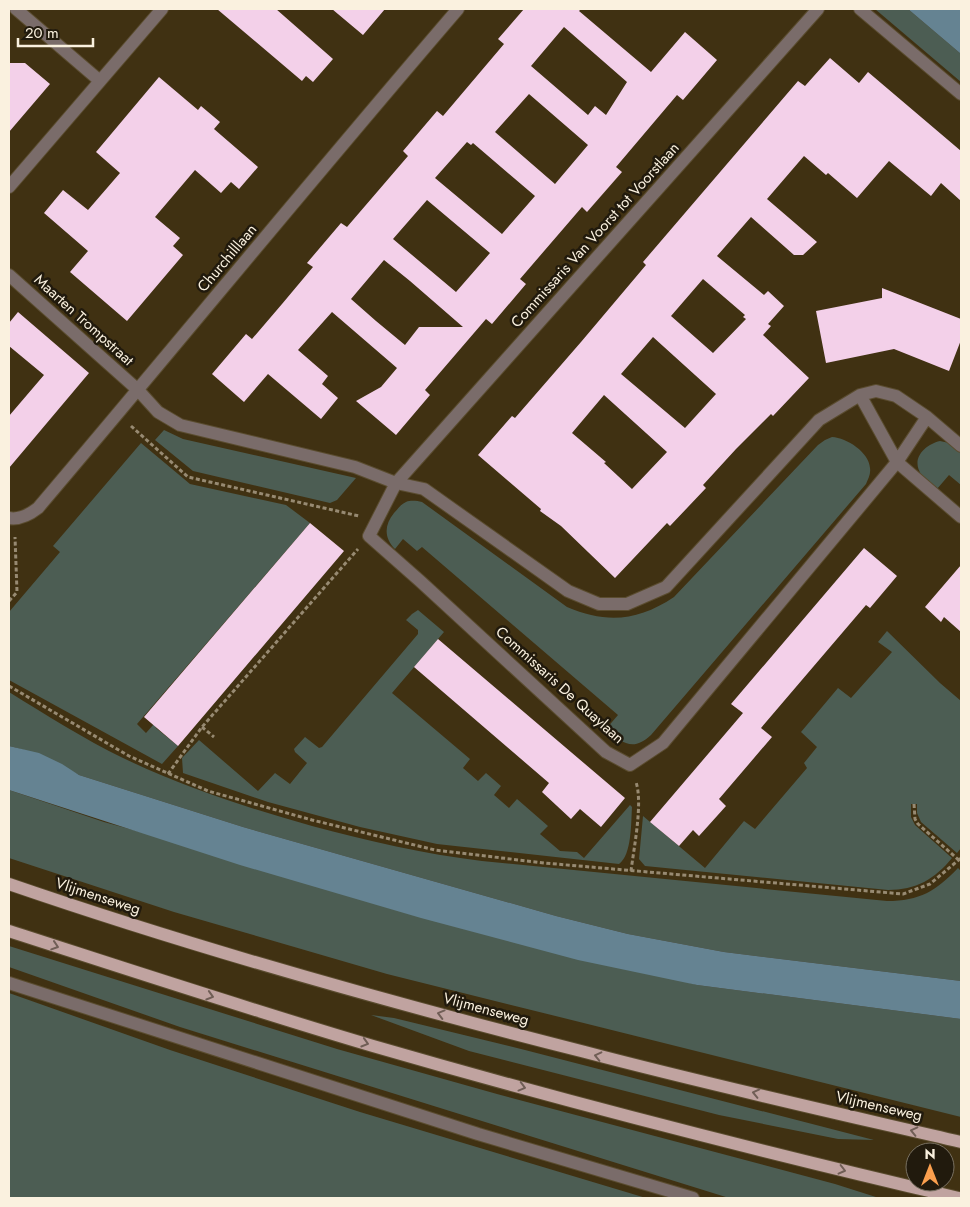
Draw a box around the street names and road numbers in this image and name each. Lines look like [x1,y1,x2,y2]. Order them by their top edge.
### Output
street label: Commissaris Van Voorst tot Voorstlaan [506,138,684,332]
street label: Churchilllaan [192,219,262,297]
street label: Maarten Trompstraat [29,269,139,371]
street label: Commissaris De Quaylaan [491,621,629,749]
street label: Vlijmenseweg [53,872,143,920]
street label: Vlijmenseweg [441,987,531,1031]
street label: Vlijmenseweg [834,1085,924,1127]

